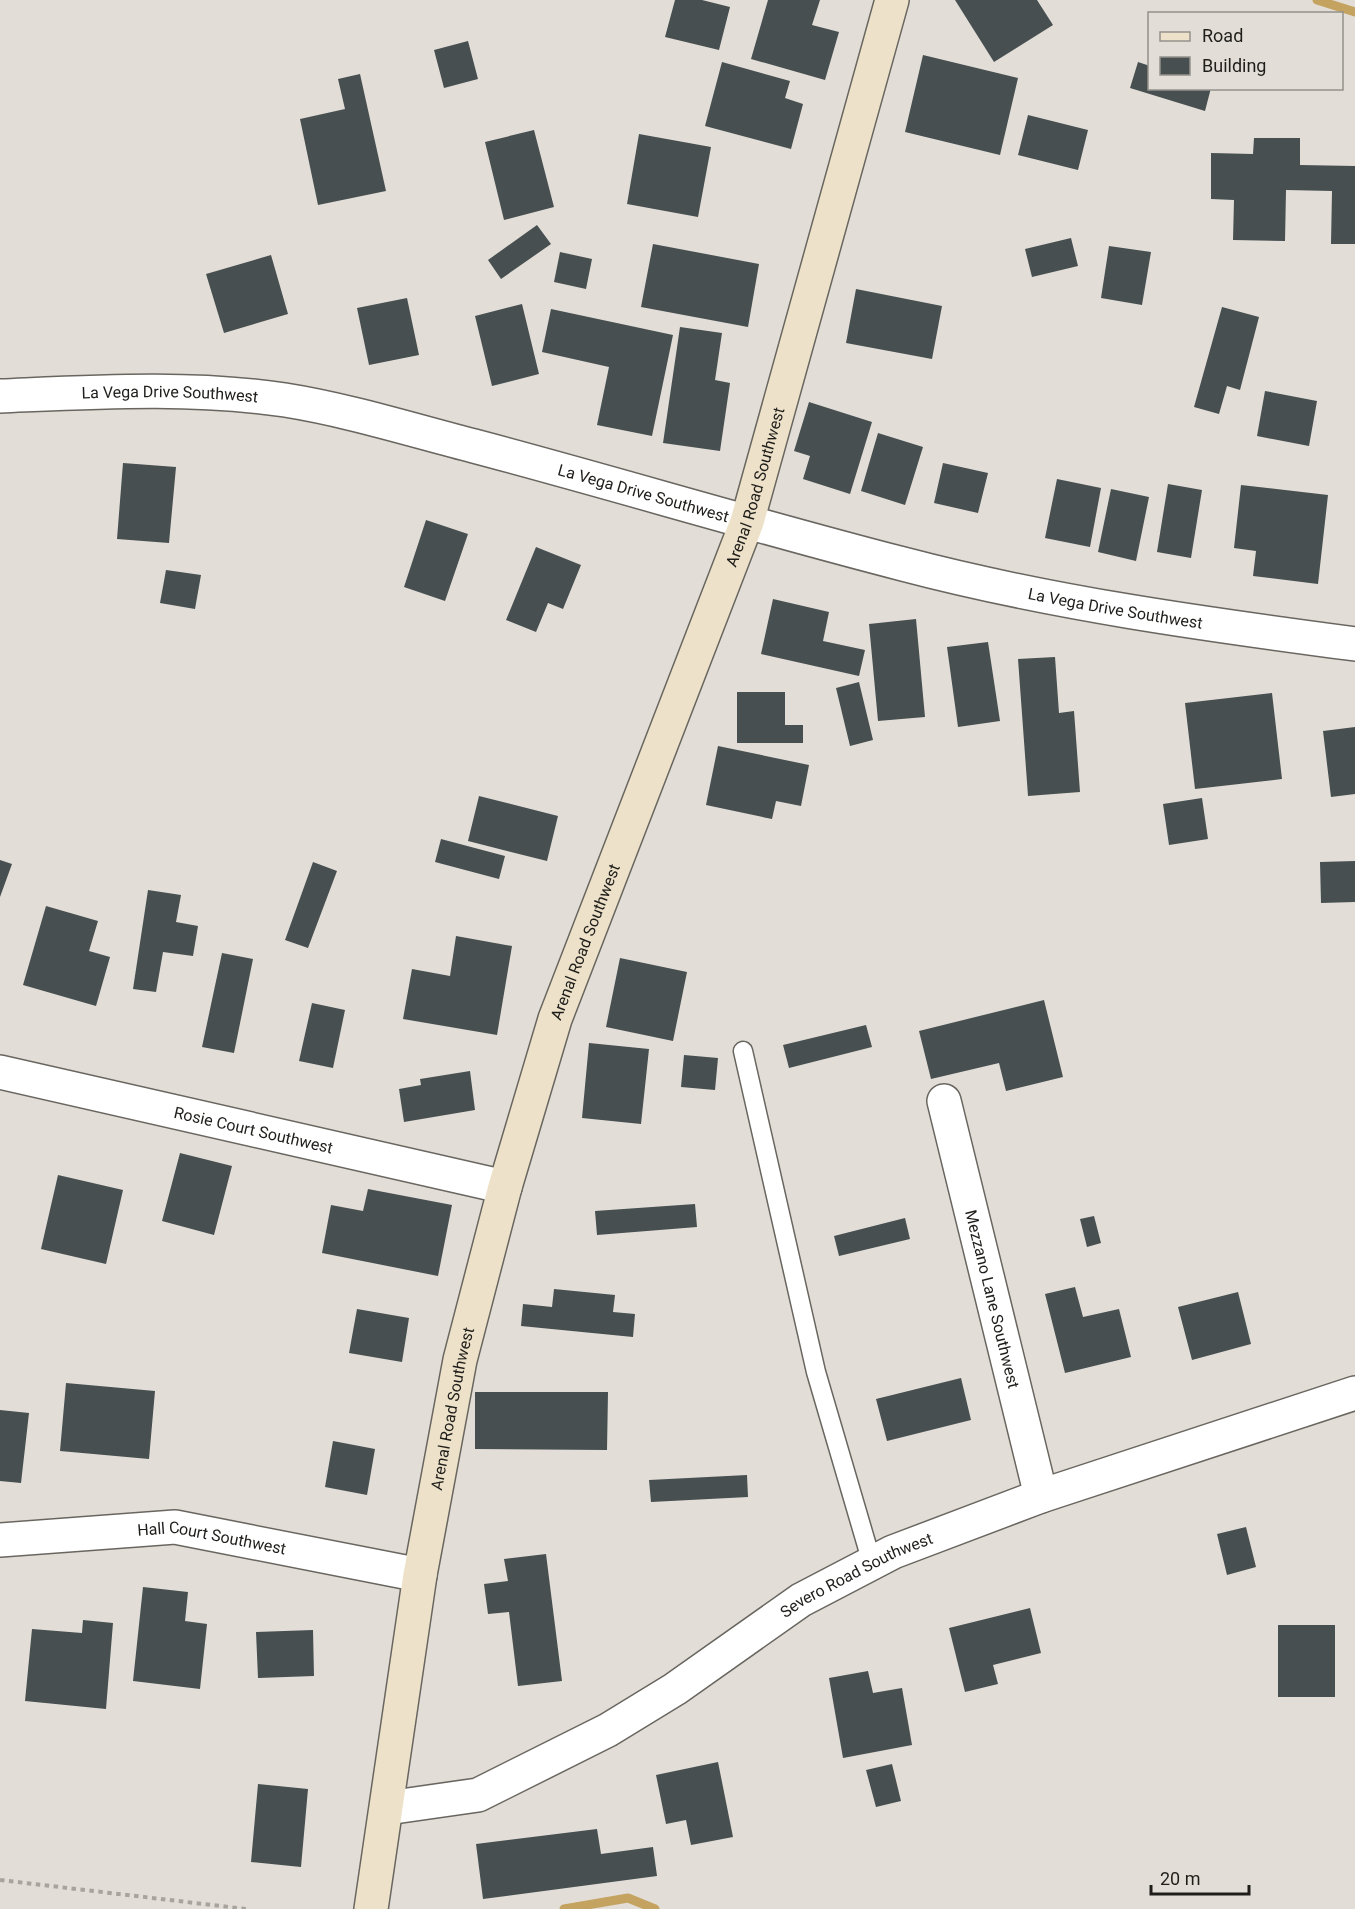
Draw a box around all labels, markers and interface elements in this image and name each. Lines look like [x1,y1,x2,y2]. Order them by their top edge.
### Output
legend [1148,12,1343,90]
text: Road [1202,25,1243,46]
text: Building [1202,55,1266,76]
street label: La Vega Drive Southwest [81,382,259,406]
street label: Arenal Road Southwest [722,405,788,569]
street label: La Vega Drive Southwest [556,460,731,526]
street label: La Vega Drive Southwest [1026,584,1204,633]
street label: Arenal Road Southwest [547,861,624,1023]
street label: Rosie Court Southwest [172,1103,335,1158]
street label: Mezzano Lane Southwest [961,1208,1023,1390]
street label: Arenal Road Southwest [427,1325,478,1492]
street label: Hall Court Southwest [137,1518,288,1559]
street label: Severo Road Southwest [777,1529,935,1622]
scale bar [1151,1858,1248,1896]
text: 20 m [1160,1868,1200,1889]

